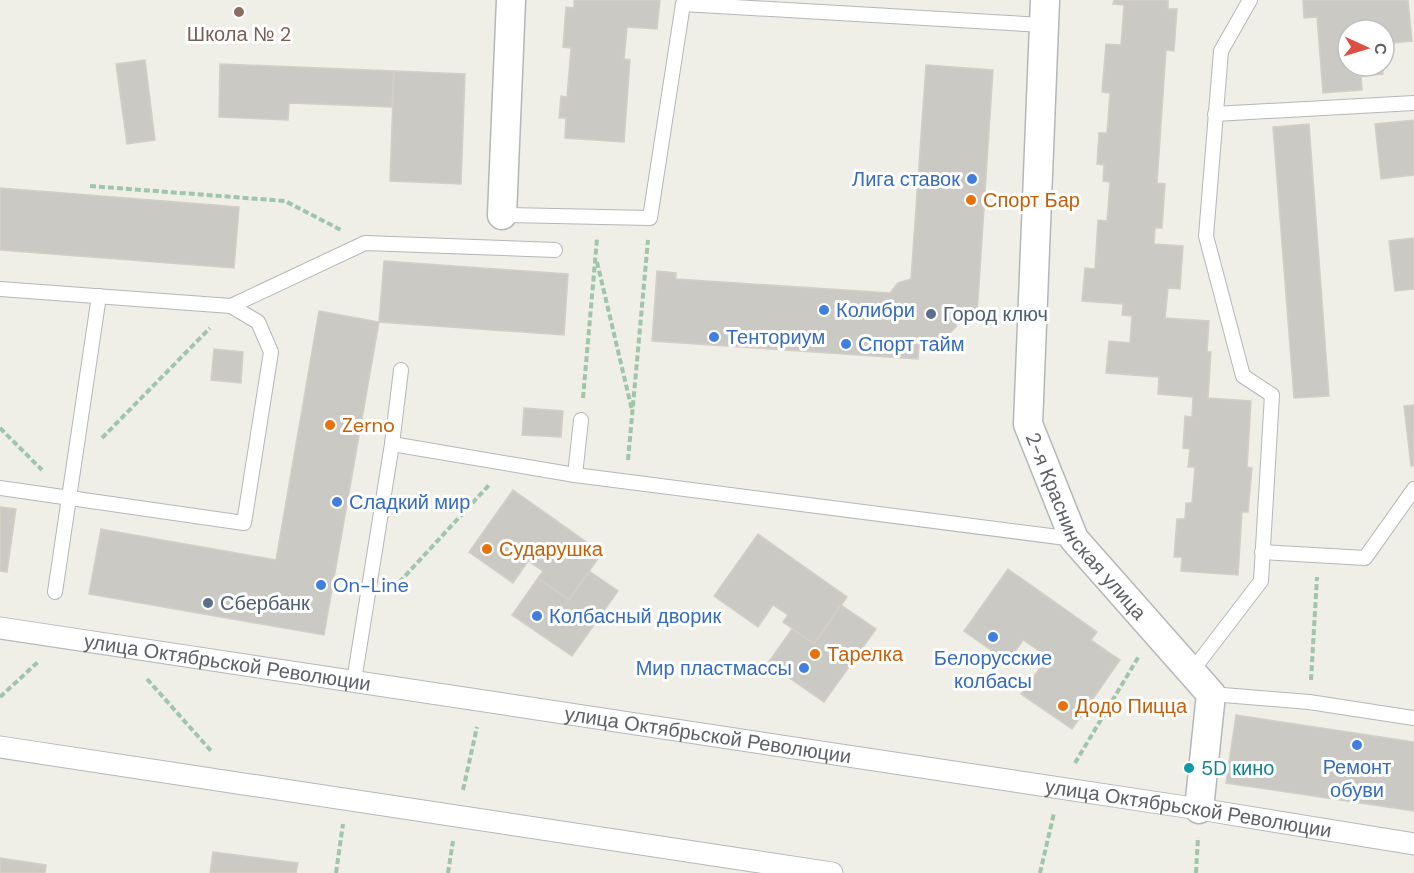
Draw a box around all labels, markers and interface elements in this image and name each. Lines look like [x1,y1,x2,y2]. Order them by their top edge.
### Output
marker: Школа № 2 [232,5,246,19]
north arrow [1336,18,1396,78]
place label: Школа № 2 [187,21,291,47]
text: С [1370,43,1391,56]
place label: Лига ставок [852,166,960,192]
marker: Лига ставок [965,172,979,186]
place label: Спорт Бар [983,187,1080,213]
marker: Спорт Бар [964,193,978,207]
place label: Колибри [836,297,915,323]
place label: Город ключ [943,301,1048,327]
marker: Колибри [817,303,831,317]
marker: Город ключ [924,307,938,321]
place label: Тенториум [726,324,825,350]
marker: Тенториум [707,330,721,344]
place label: Спорт тайм [858,331,965,357]
marker: Спорт тайм [839,337,853,351]
place label: Zerno [342,412,395,438]
marker: Zerno [323,418,337,432]
street label: 2-я Краснинская улица [1020,429,1153,626]
place label: Сладкий мир [349,489,470,515]
marker: Сладкий мир [330,495,344,509]
place label: Сударушка [499,536,604,562]
marker: Сударушка [480,542,494,556]
place label: On-Line [333,572,409,598]
marker: On-Line [314,578,328,592]
place label: Сбербанк [220,590,310,616]
marker: Сбербанк [201,596,215,610]
place label: Колбасный дворик [549,603,722,629]
marker: Колбасный дворик [530,609,544,623]
street label: улица Октябрьской Революции [82,628,373,697]
marker: Белорусские колбасы [986,630,1000,644]
place label: Тарелка [827,641,904,667]
place label: Белорусские колбасы [934,645,1052,694]
marker: Тарелка [808,647,822,661]
place label: Мир пластмассы [636,655,792,681]
marker: Мир пластмассы [797,661,811,675]
place label: Додо Пицца [1075,693,1188,719]
marker: Додо Пицца [1056,699,1070,713]
street label: улица Октябрьской Революции [563,700,853,769]
marker: Ремонт обуви [1350,738,1364,752]
place label: Ремонт обуви [1323,754,1391,803]
place label: 5D кино [1201,755,1274,781]
marker: 5D кино [1182,761,1196,775]
street label: улица Октябрьской Революции [1043,773,1334,843]

